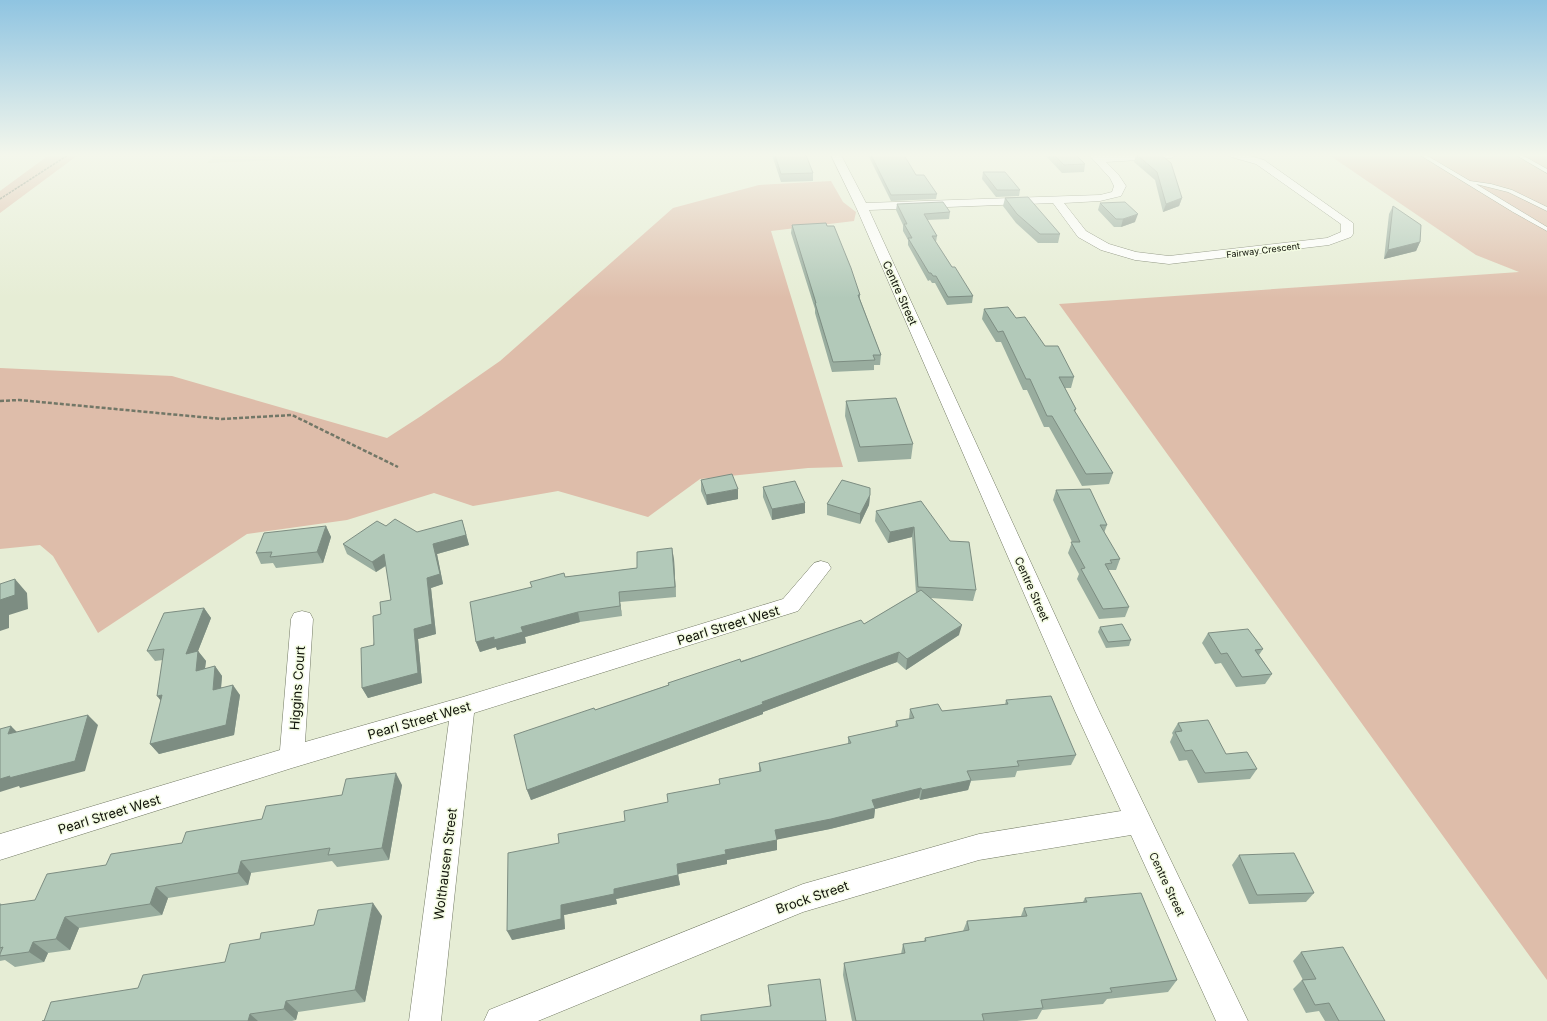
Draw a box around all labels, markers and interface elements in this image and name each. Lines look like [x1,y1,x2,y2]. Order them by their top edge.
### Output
street label: Fairway Crescent [1226,240,1301,260]
street label: Centre Street [880,259,921,328]
street label: Centre Street [1012,555,1053,624]
street label: Pearl Street West [675,602,781,648]
street label: Higgins Court [286,645,308,731]
street label: Pearl Street West [366,698,472,742]
street label: Pearl Street West [56,791,162,837]
street label: Wolthausen Street [430,807,460,921]
street label: Centre Street [1146,850,1188,919]
street label: Brock Street [774,877,850,917]

